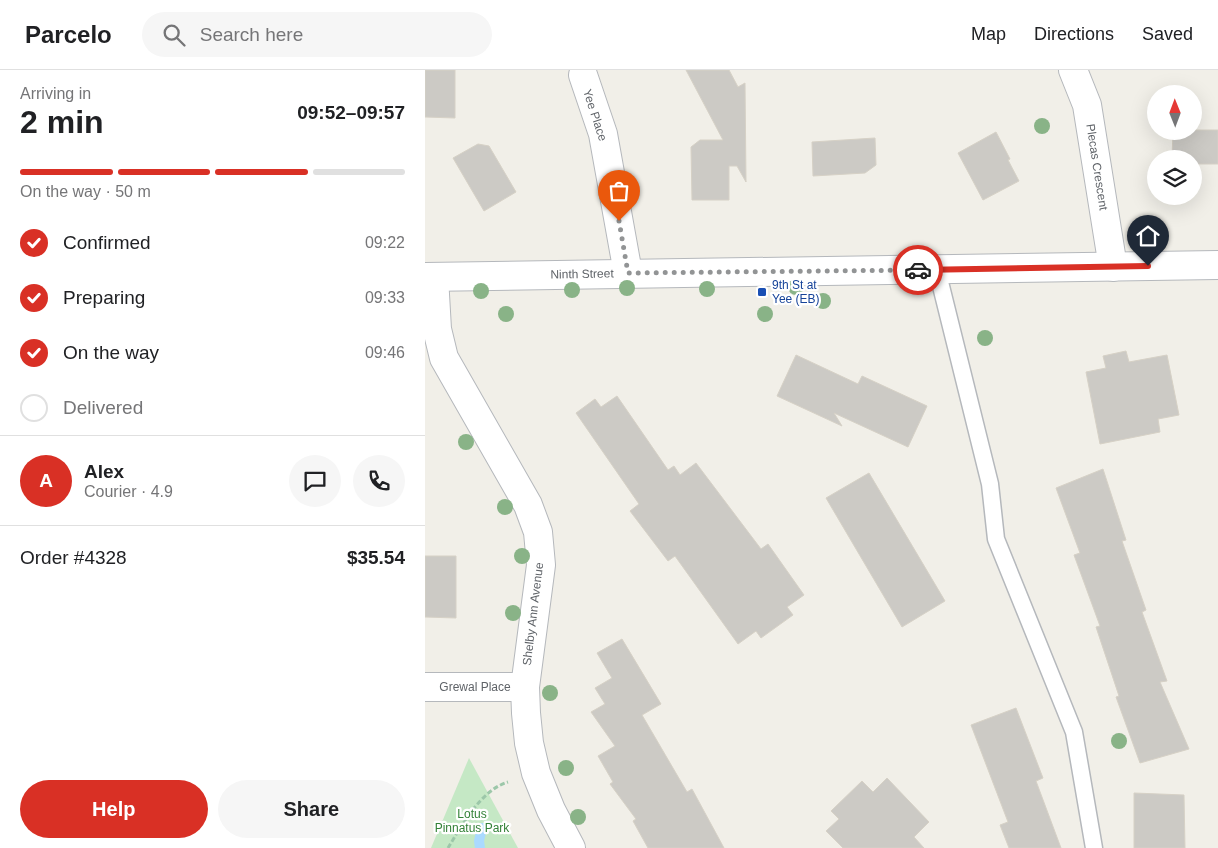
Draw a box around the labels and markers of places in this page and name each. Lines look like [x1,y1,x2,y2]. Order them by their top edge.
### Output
pin [598,170,640,221]
pin [1127,215,1169,266]
place label: 9th St at Yee (EB) [772,278,820,306]
marker: 9th St at Yee (EB) [756,286,768,298]

